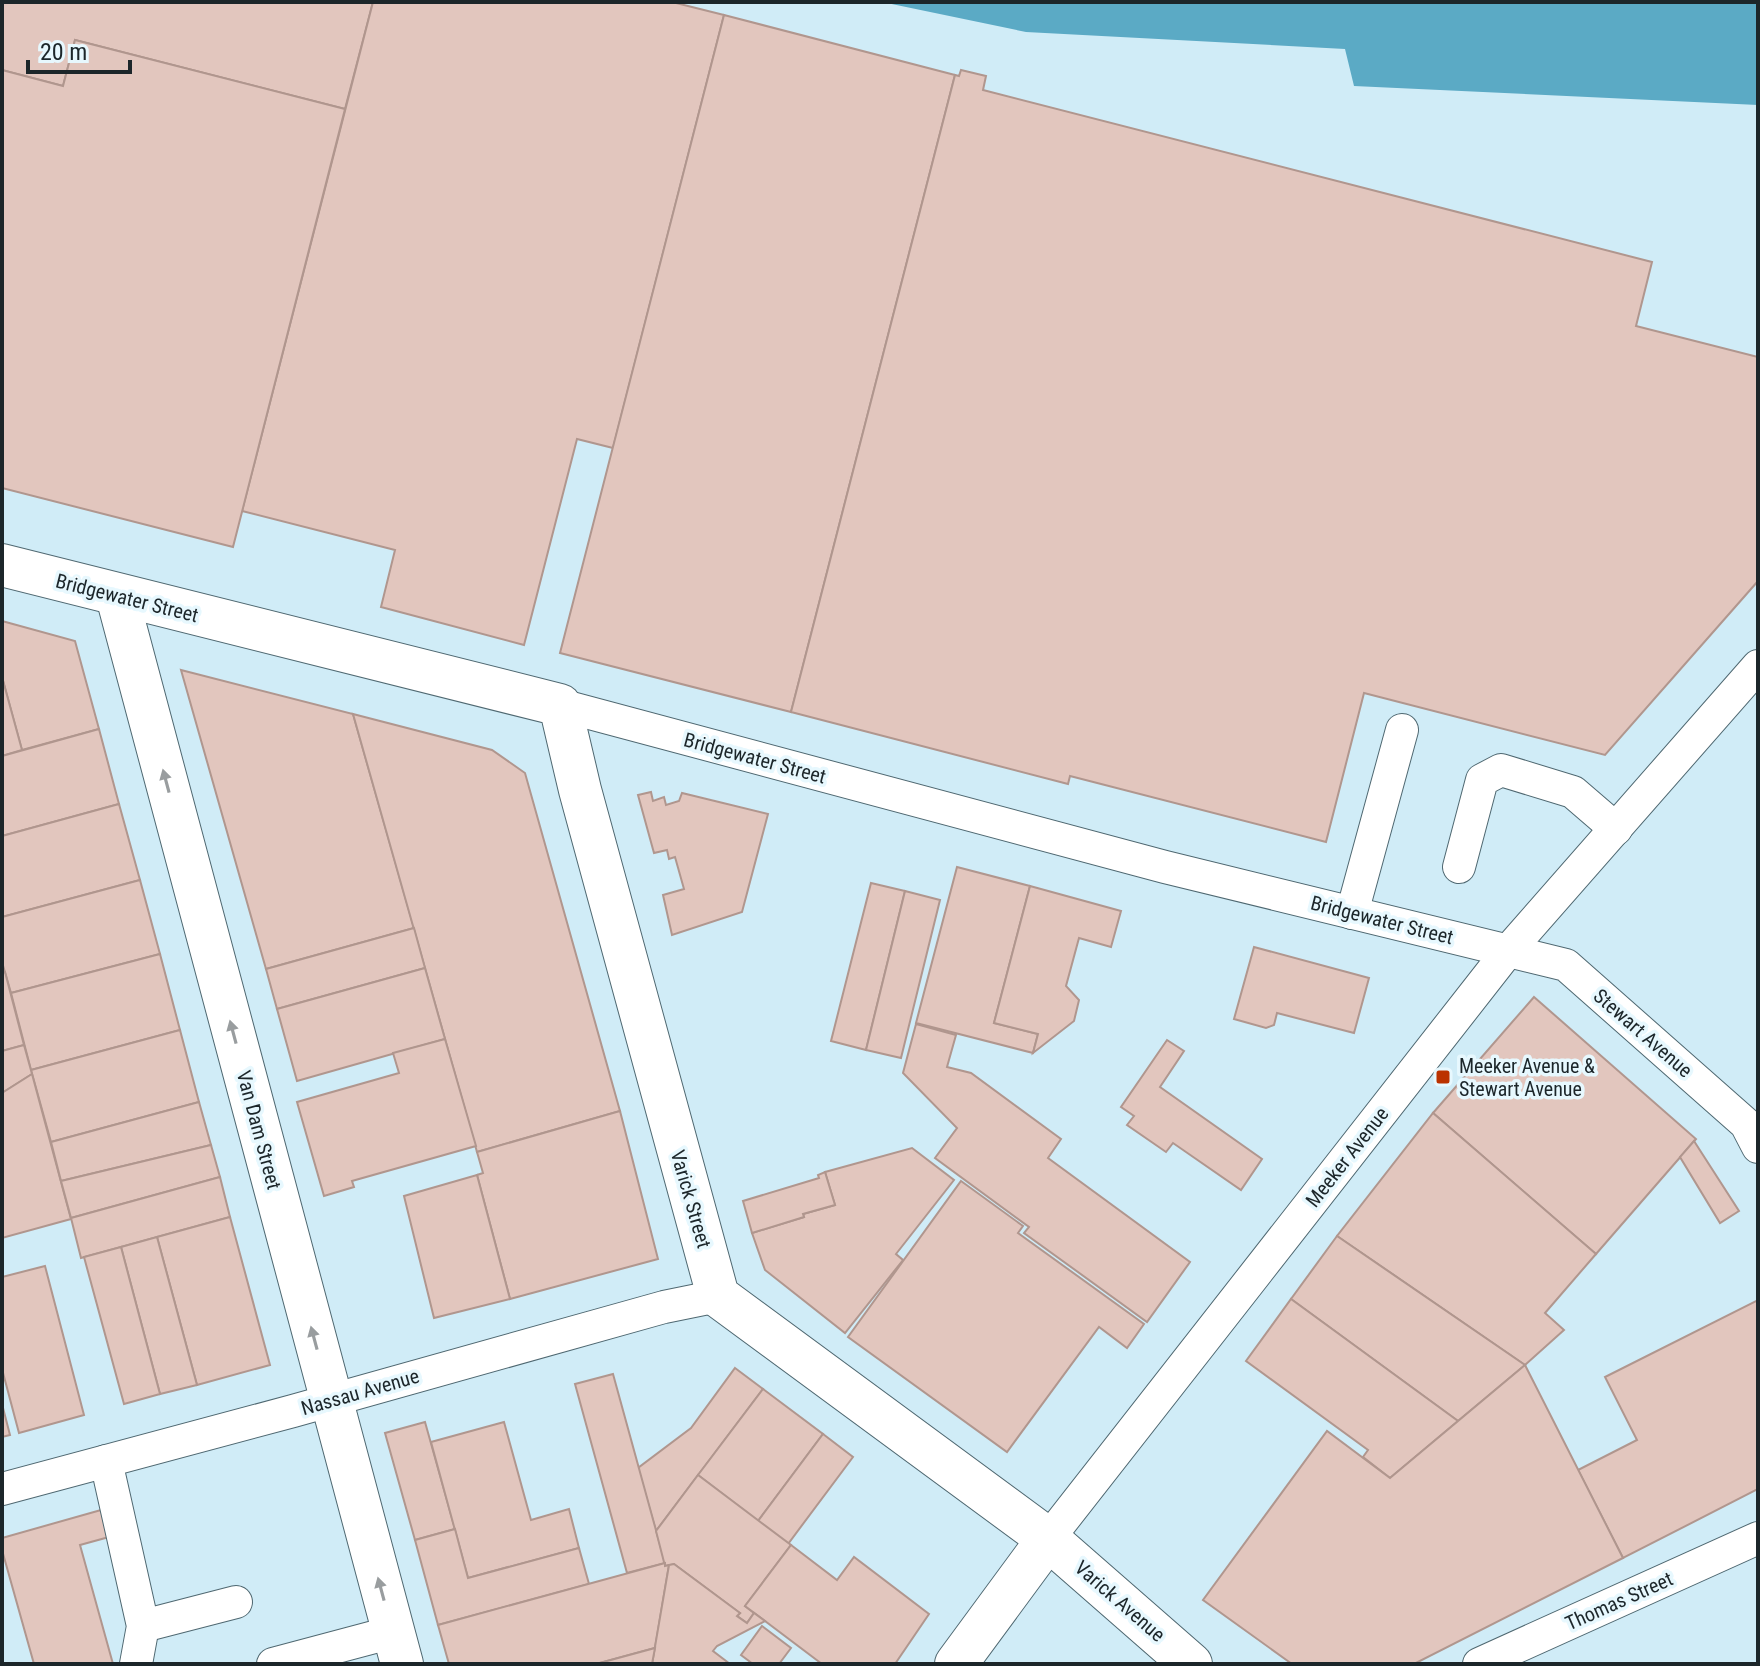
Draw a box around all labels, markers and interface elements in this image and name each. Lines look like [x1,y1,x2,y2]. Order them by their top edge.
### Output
scale bar [28,24,130,74]
text: 20 m [40,38,87,66]
street label: Bridgewater Street [53,569,201,627]
street label: Bridgewater Street [681,727,829,789]
one-way arrow [159,768,171,793]
street label: Bridgewater Street [1308,891,1456,949]
street label: Stewart Avenue [1589,984,1697,1082]
one-way arrow [226,1020,238,1045]
place label: Meeker Avenue & Stewart Avenue [1459,1054,1595,1101]
street label: Van Dam Street [232,1068,286,1192]
marker: Meeker Avenue & Stewart Avenue [1434,1068,1452,1086]
street label: Meeker Avenue [1301,1102,1393,1212]
street label: Varick Street [666,1147,716,1251]
one-way arrow [307,1325,320,1349]
street label: Nassau Avenue [298,1364,422,1420]
street label: Varick Avenue [1070,1555,1170,1647]
street label: Thomas Street [1561,1567,1677,1635]
one-way arrow [375,1576,387,1601]

